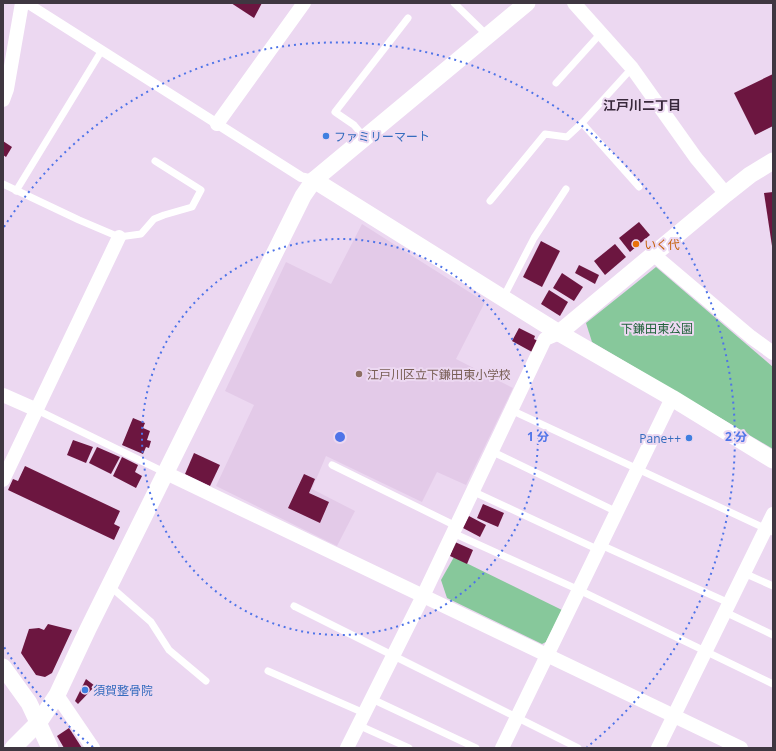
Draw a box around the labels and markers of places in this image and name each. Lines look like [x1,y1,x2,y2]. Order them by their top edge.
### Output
place label: ファミリーマート [334,128,430,145]
marker: ファミリーマート [321,131,331,141]
place label: いく代 [644,236,680,253]
marker: いく代 [631,239,641,249]
place label: 江戸川区立下鎌田東小学校 [367,366,511,383]
marker: 江戸川区立下鎌田東小学校 [354,369,364,379]
centre of rings [333,430,347,444]
place label: Pane++ [639,430,681,447]
marker: Pane++ [684,433,694,443]
place label: 須賀整骨院 [93,682,153,699]
marker: 須賀整骨院 [80,685,90,695]

